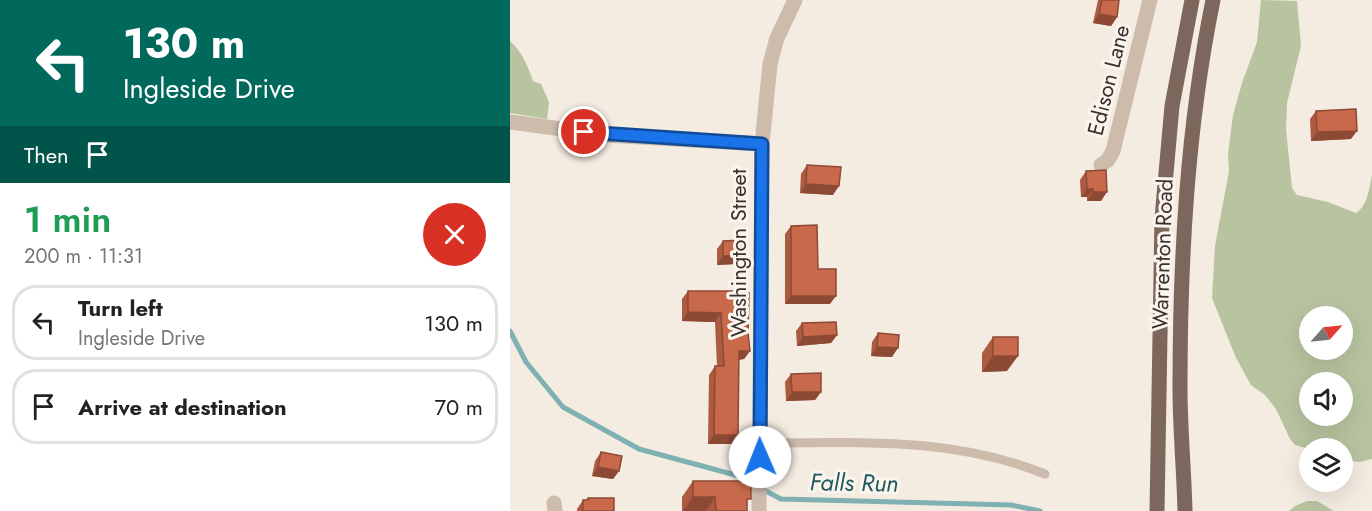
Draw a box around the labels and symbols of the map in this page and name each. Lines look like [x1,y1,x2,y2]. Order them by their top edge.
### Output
street label: Edison Lane [1079,21,1137,139]
pin [558,106,609,157]
street label: Washington Street [722,168,754,337]
street label: Warrenton Road [1143,178,1181,330]
north arrow [1299,306,1353,360]
position arrow [728,425,792,489]
water label: Falls Run [809,464,899,501]

